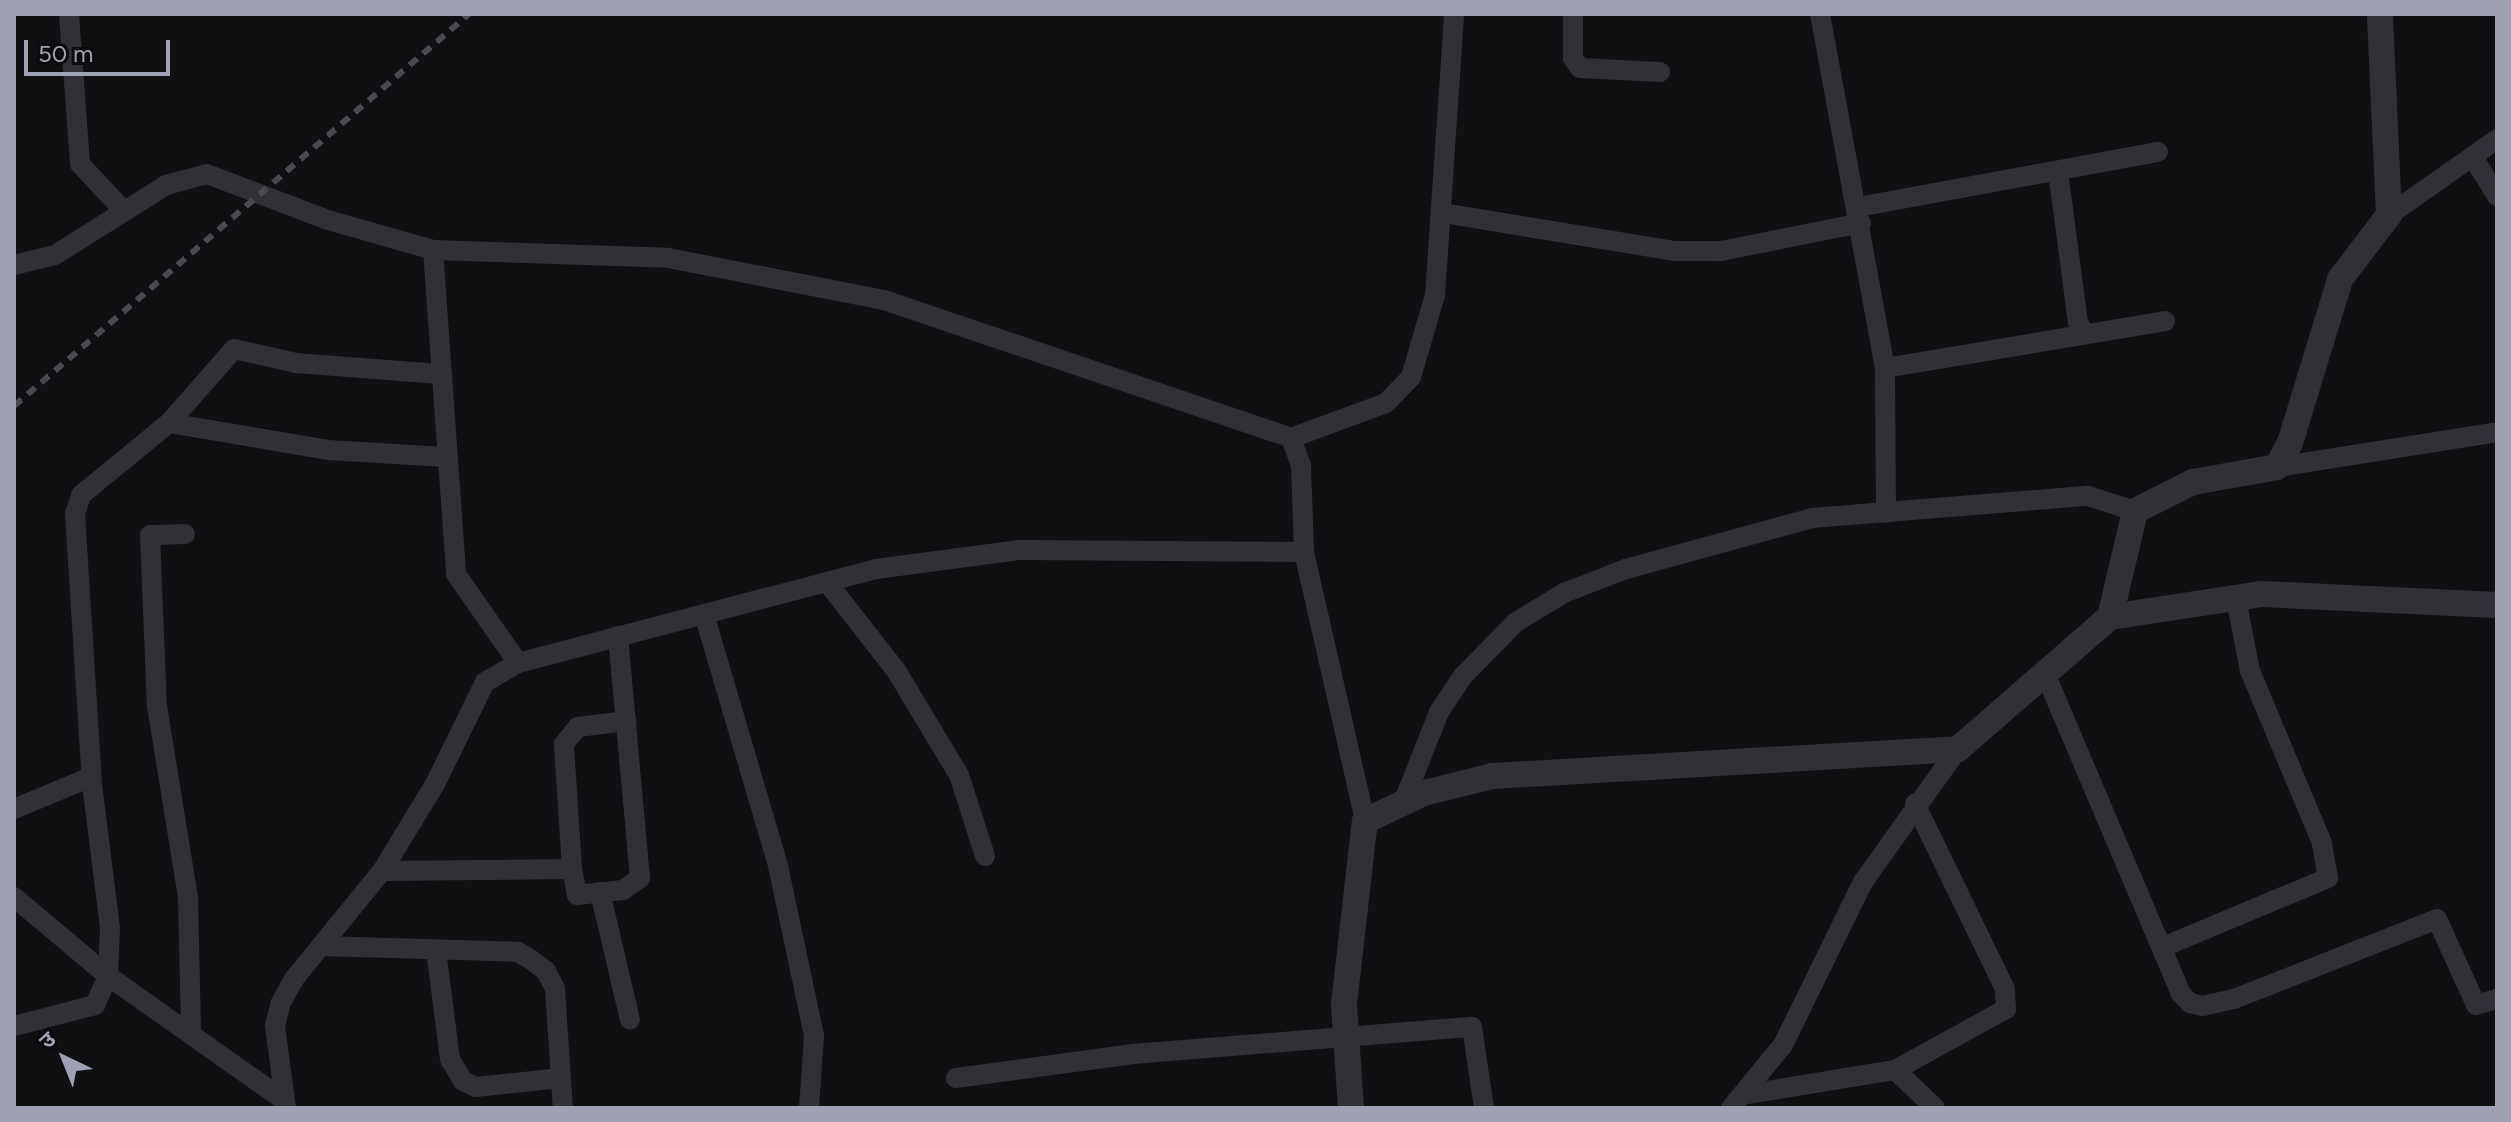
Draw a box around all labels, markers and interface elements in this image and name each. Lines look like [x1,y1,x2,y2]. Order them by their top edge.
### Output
scale bar [28,24,174,74]
text: 50 m [38,39,94,68]
north arrow [24,1018,104,1098]
text: उ [33,1026,61,1054]

